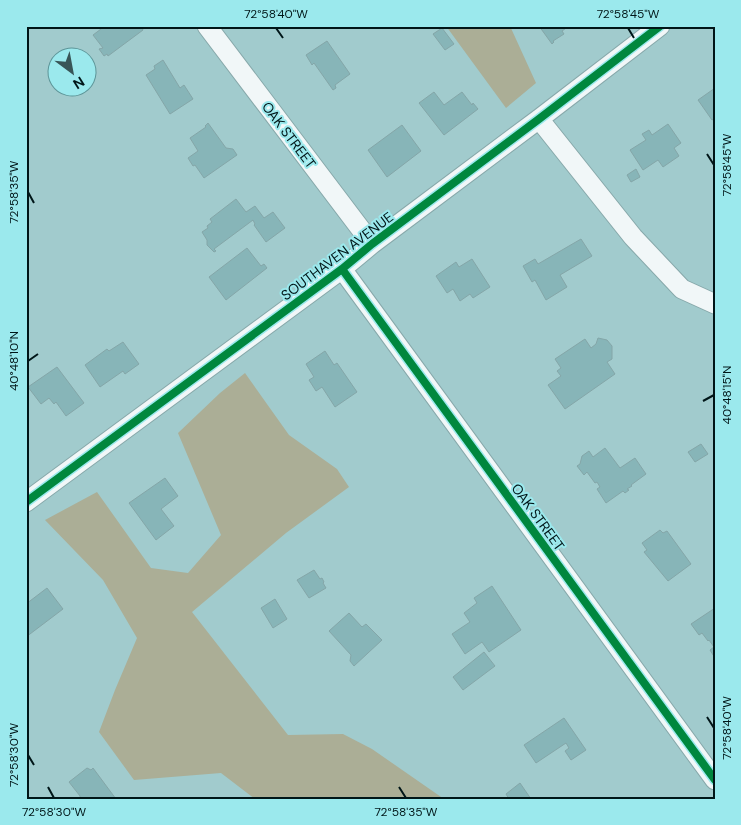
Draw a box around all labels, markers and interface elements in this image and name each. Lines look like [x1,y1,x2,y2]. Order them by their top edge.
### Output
text: 72°58'40"W [244,6,308,22]
text: 72°58'45"W [597,6,660,22]
north arrow [48,48,98,98]
text: N [70,73,88,93]
street label: OAK STREET [258,98,320,172]
text: 72°58'45"W [719,133,735,196]
text: 72°58'35"W [6,160,22,223]
street label: SOUTHAVEN AVENUE [277,208,397,304]
text: 40°48'10"N [6,331,22,391]
text: 40°48'15"N [719,366,735,424]
street label: OAK STREET [507,480,569,554]
text: 72°58'40"W [719,696,735,760]
text: 72°58'30"W [6,723,22,787]
text: 72°58'30"W [22,804,86,820]
text: 72°58'35"W [375,804,438,820]

